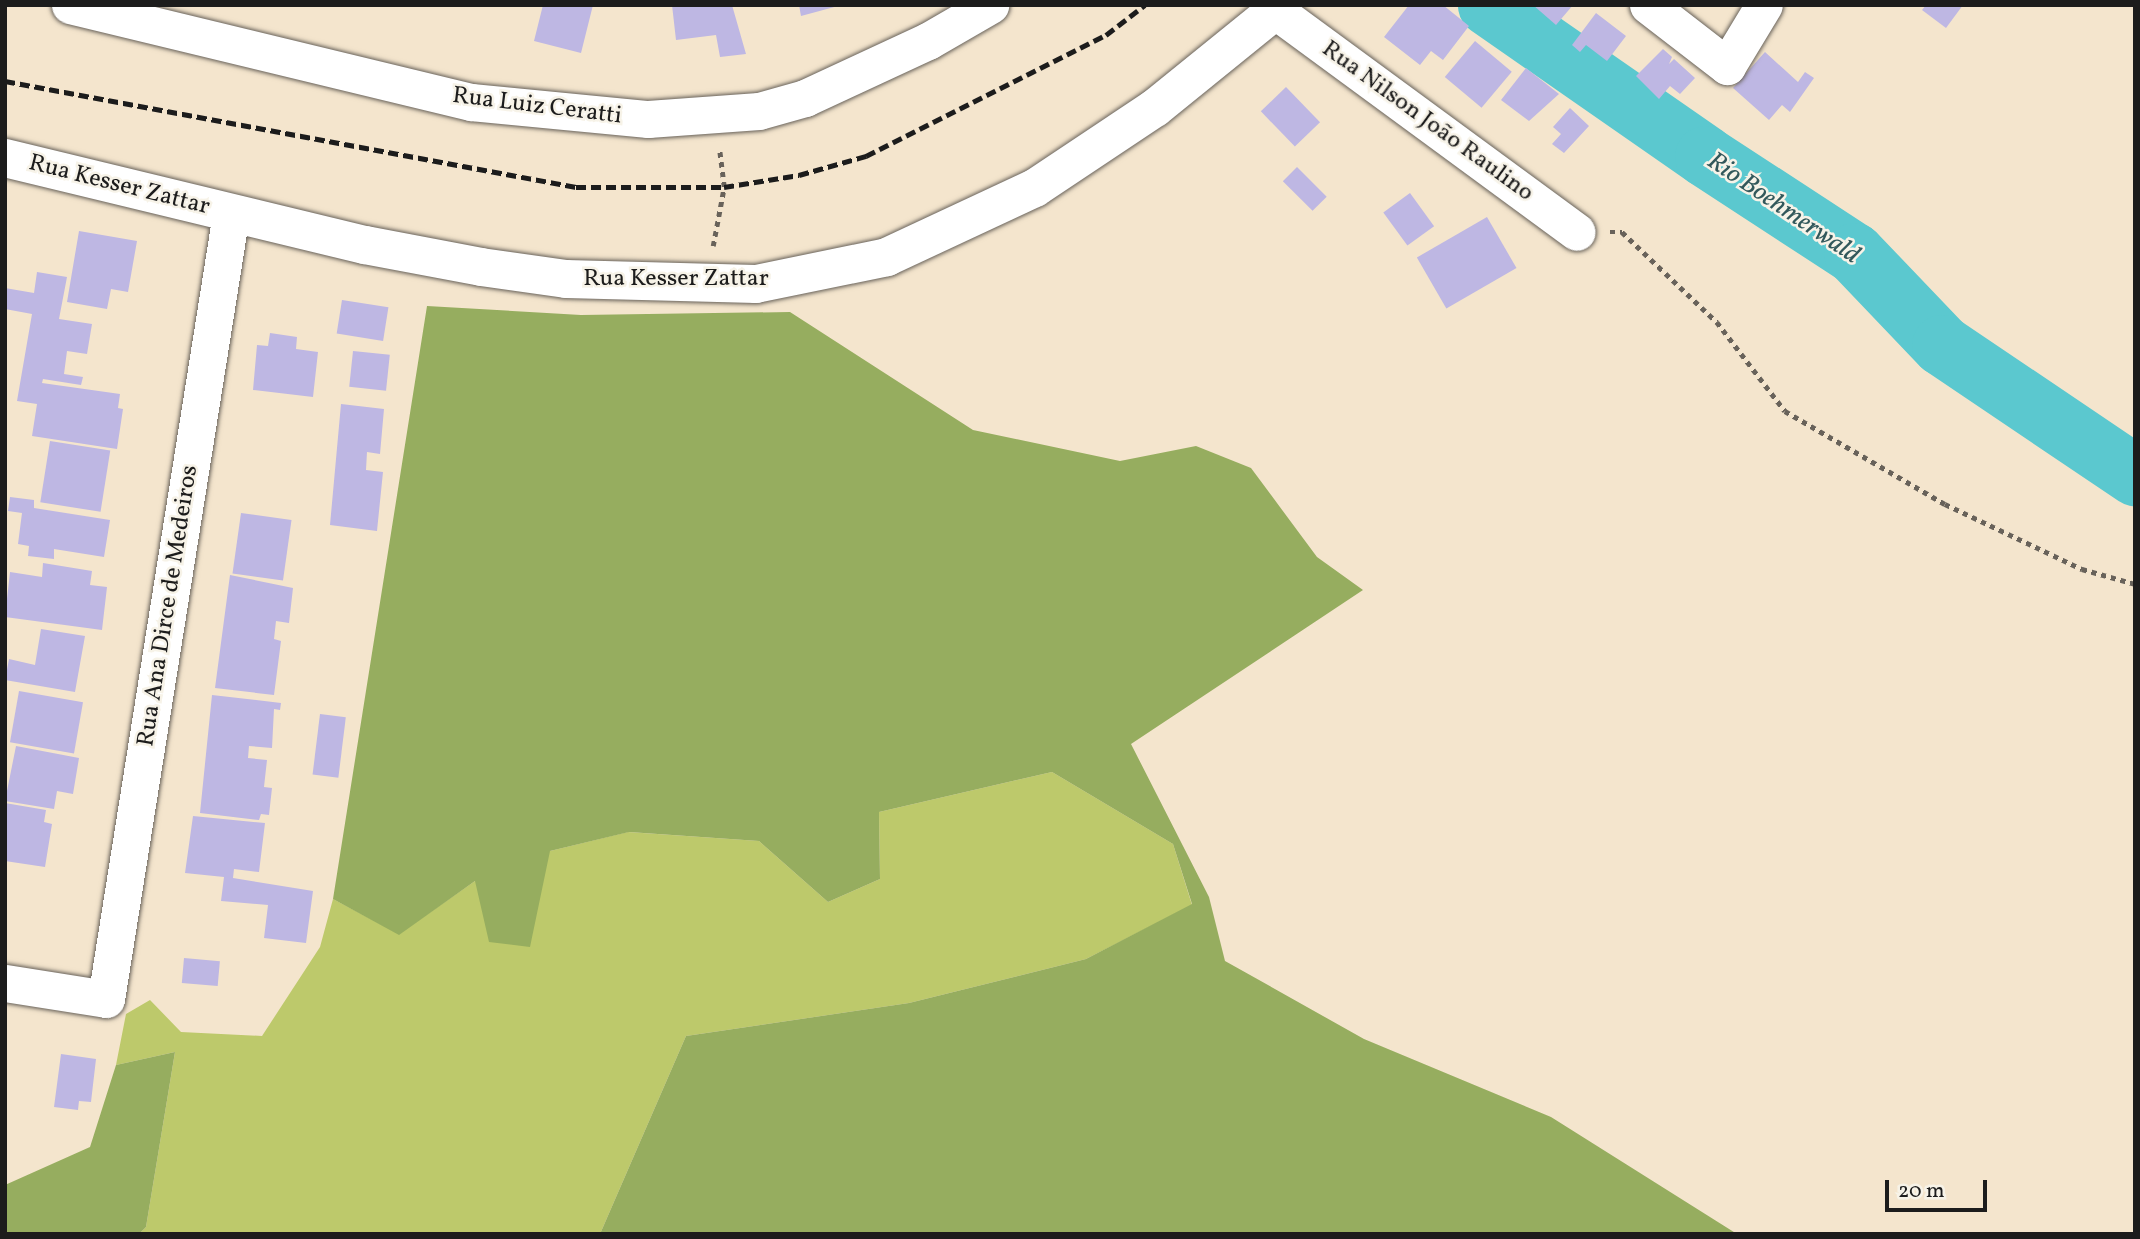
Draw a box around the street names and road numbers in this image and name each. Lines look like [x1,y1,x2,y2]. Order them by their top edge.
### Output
street label: Rua Nilson João Raulino [1316,36,1538,208]
street label: Rua Luiz Ceratti [451,82,623,132]
street label: Rua Kesser Zattar [26,150,212,222]
street label: Rua Kesser Zattar [583,266,769,294]
street label: Rua Ana Dirce de Medeiros [133,463,205,749]

